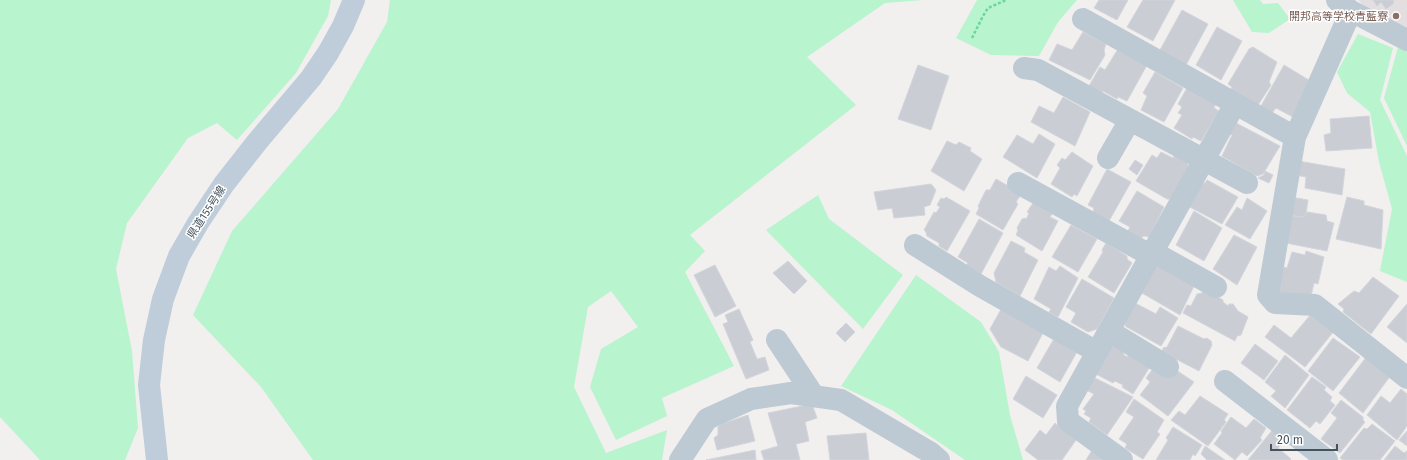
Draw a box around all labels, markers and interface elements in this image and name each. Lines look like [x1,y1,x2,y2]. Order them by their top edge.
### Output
place label: 開邦高等学校青藍寮 [1289,10,1388,23]
marker: 開邦高等学校青藍寮 [1391,11,1401,21]
street label: 県道155号線 [185,184,228,241]
scale bar [1271,426,1337,452]
text: 20 m [1277,433,1303,447]

